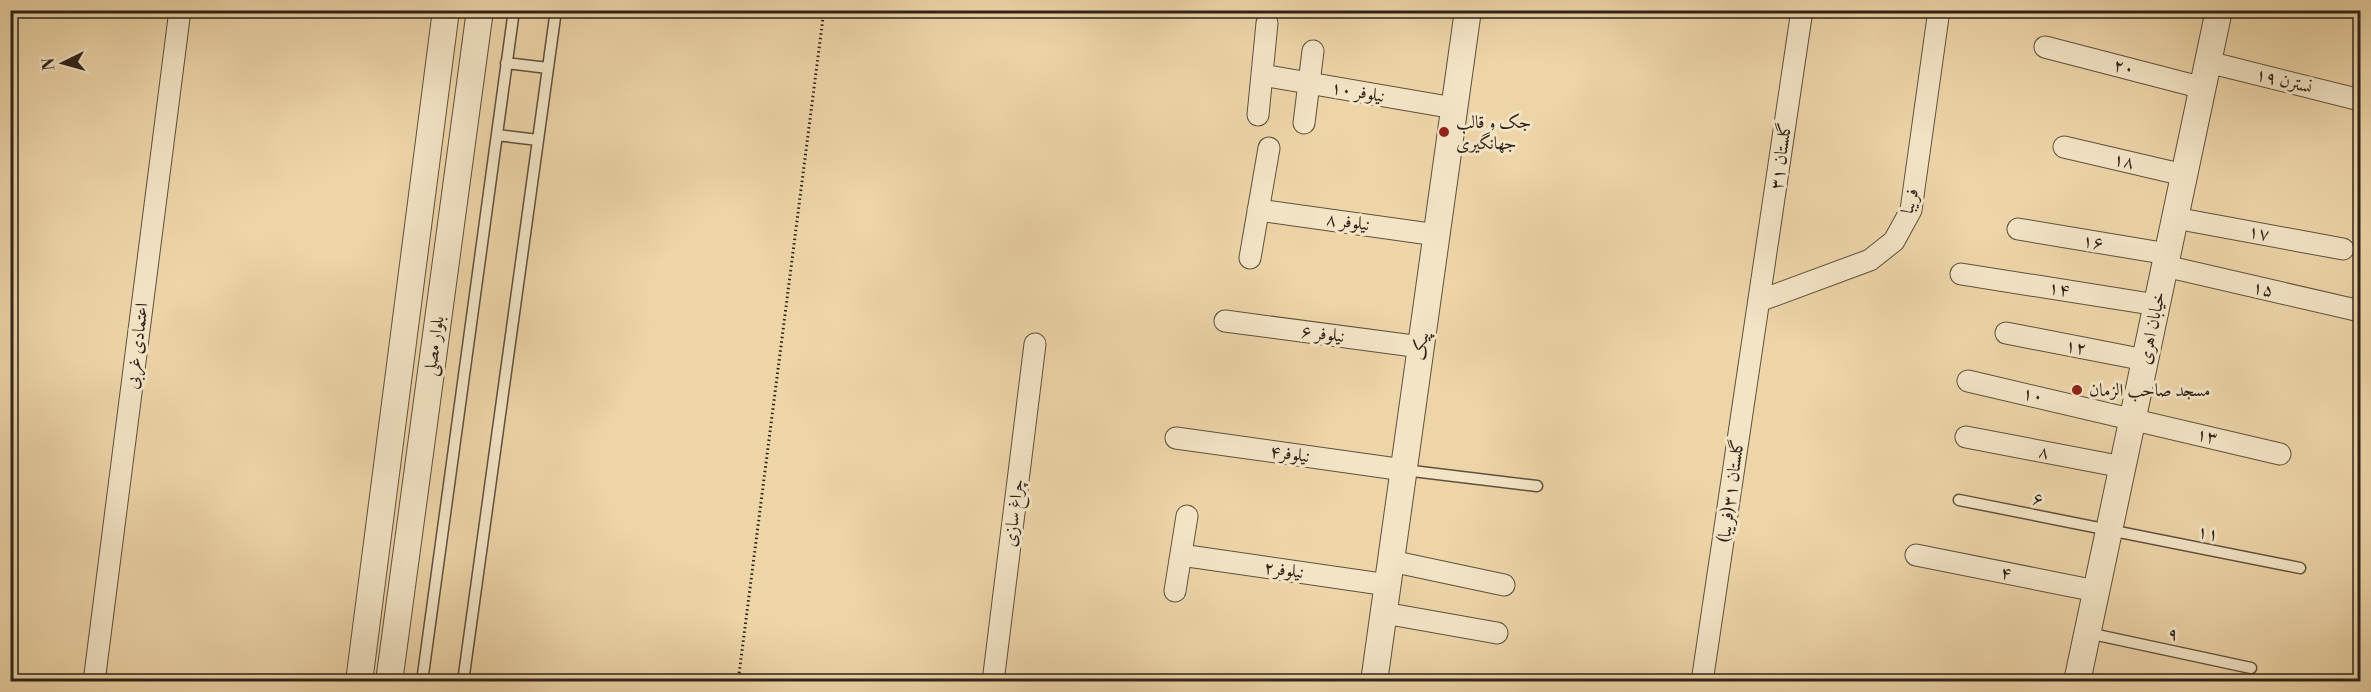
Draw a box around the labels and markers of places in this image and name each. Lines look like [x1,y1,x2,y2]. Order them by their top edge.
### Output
place label: جک و قالب جهانگیری [1456,111,1531,155]
marker: جک و قالب جهانگیری [1437,125,1451,139]
place label: مسجد صاحب الزمان [2089,379,2211,402]
marker: مسجد صاحب الزمان [2070,383,2084,397]

